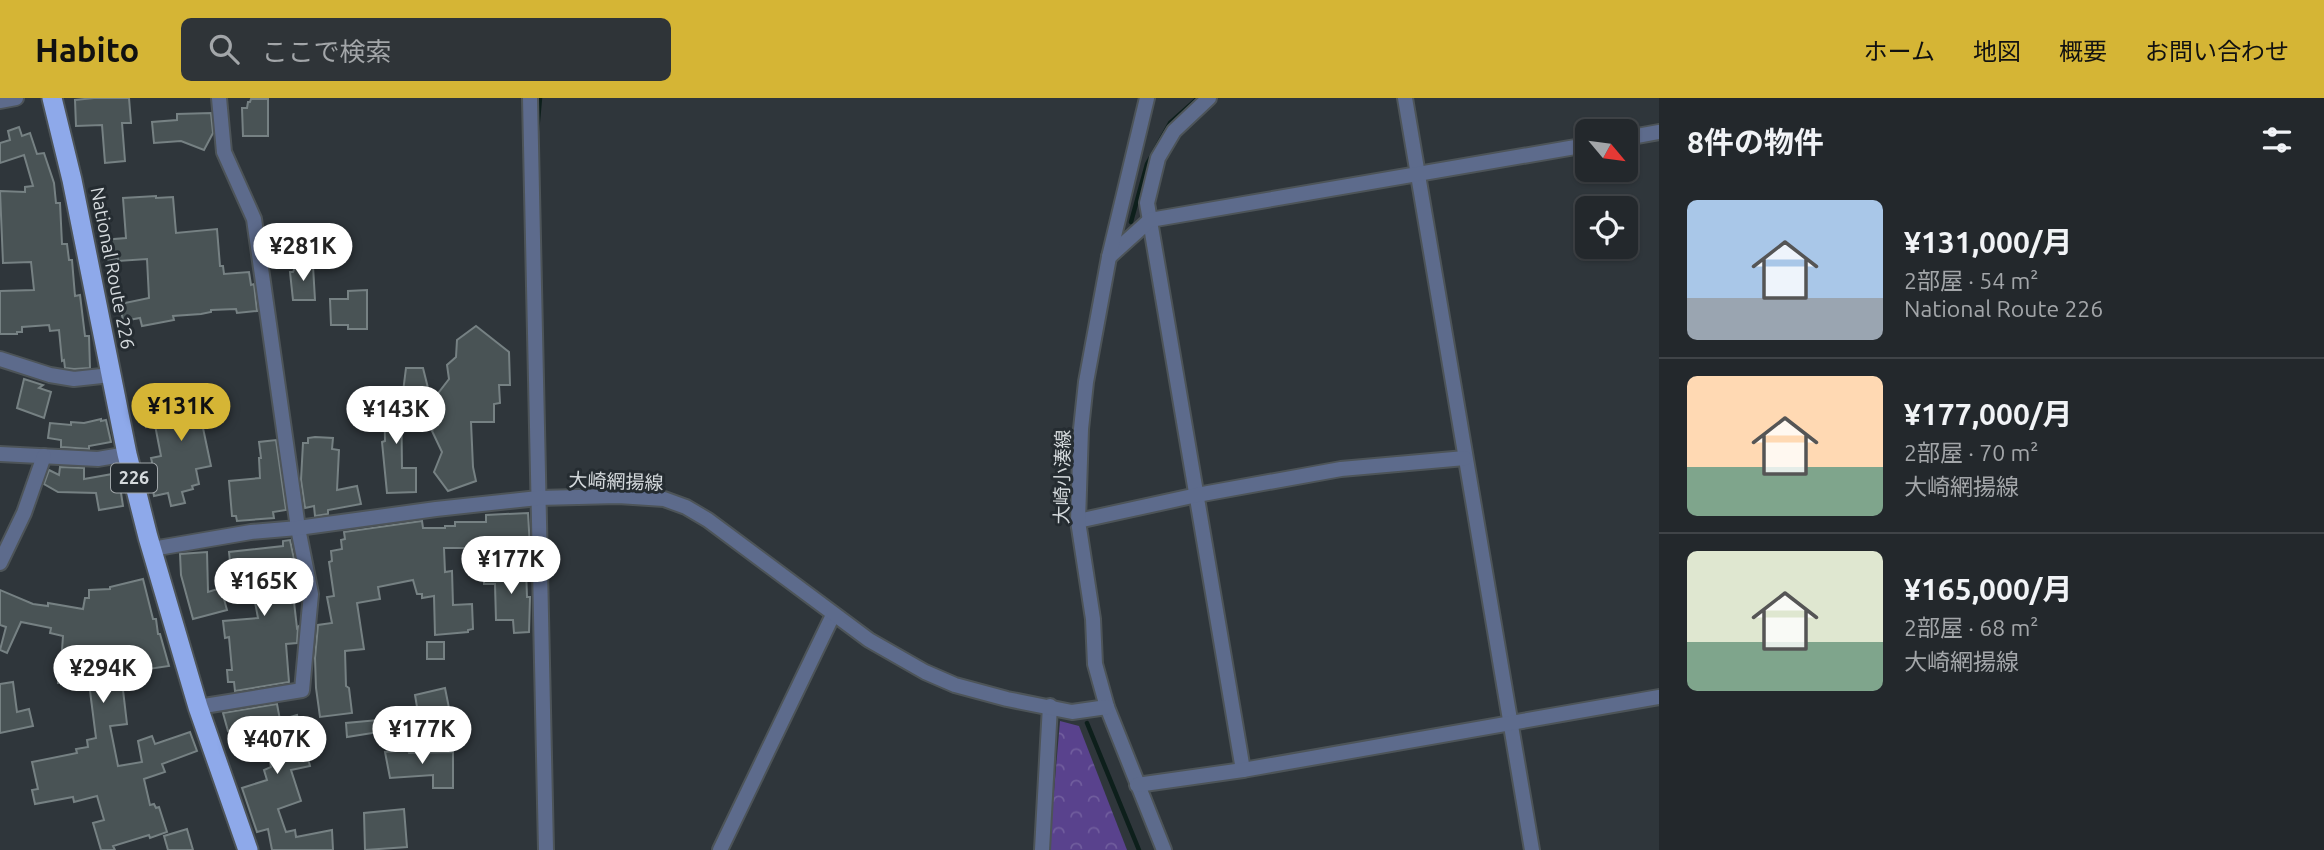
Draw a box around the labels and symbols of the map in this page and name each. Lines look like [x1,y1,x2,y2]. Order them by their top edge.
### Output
north arrow [1575,119,1638,182]
street label: National Route 226 [86,185,140,351]
pin: ¥281K [254,223,352,283]
pin: ¥131K [132,384,230,443]
pin: ¥143K [347,386,445,446]
street label: 大崎小湊線 [1050,429,1074,525]
road number: 226 [111,464,157,492]
street label: 大崎網揚線 [568,468,664,494]
pin: ¥177K [462,536,560,596]
pin: ¥165K [215,559,313,618]
pin: ¥294K [54,646,152,705]
pin: ¥177K [373,706,471,766]
pin: ¥407K [228,716,326,776]

